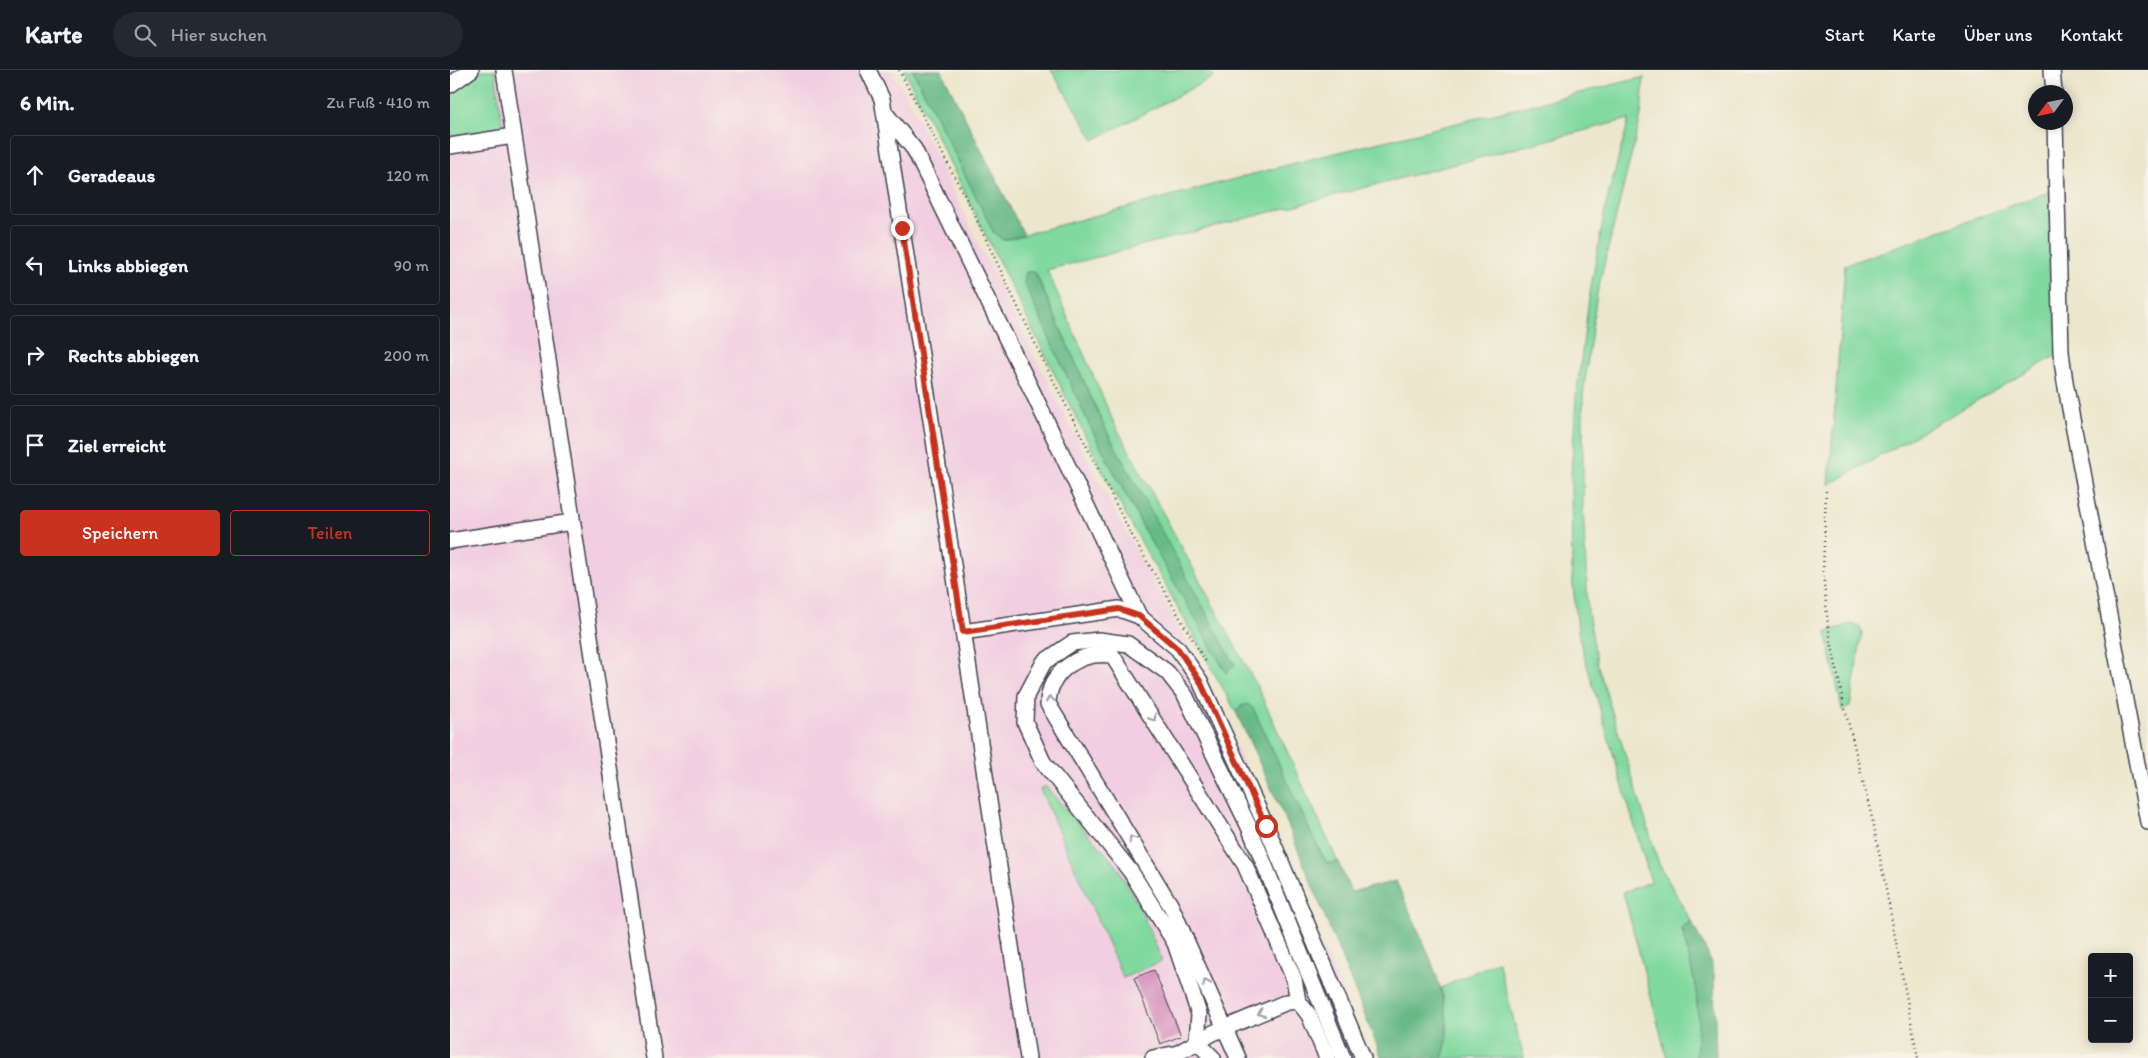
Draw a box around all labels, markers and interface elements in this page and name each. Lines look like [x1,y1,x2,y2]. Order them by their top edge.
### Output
search box [113,12,463,57]
text: Karte [25,20,83,49]
icon: search [131,21,159,49]
text: Hier suchen [171,23,267,46]
text: Start [1825,24,1864,46]
text: Karte [1892,24,1936,46]
text: Über uns [1964,24,2033,46]
text: Kontakt [2061,24,2123,46]
north arrow [2028,85,2073,130]
text: 6 Min. [20,90,75,115]
text: Zu Fuß · 410 m [327,93,430,112]
icon: ahead [21,161,49,189]
text: Geradeaus [68,164,155,187]
text: 120 m [386,166,429,185]
route end [891,217,914,240]
icon: left [21,251,49,279]
text: Links abbiegen [68,254,188,277]
text: 90 m [394,256,429,275]
icon: right [21,341,49,369]
text: Rechts abbiegen [68,344,199,367]
text: 200 m [384,346,429,365]
icon: arrive [21,431,49,459]
text: Ziel erreicht [68,434,166,457]
button: Speichern [20,510,220,556]
button: Teilen [230,510,430,556]
one-way arrow [1045,695,1056,703]
one-way arrow [1146,712,1156,721]
route start [1255,815,1278,838]
one-way arrow [1128,835,1138,844]
map controls [2088,953,2133,1043]
button: + [2088,953,2133,998]
one-way arrow [1201,979,1212,988]
button: − [2088,998,2133,1043]
one-way arrow [1257,1007,1266,1017]

